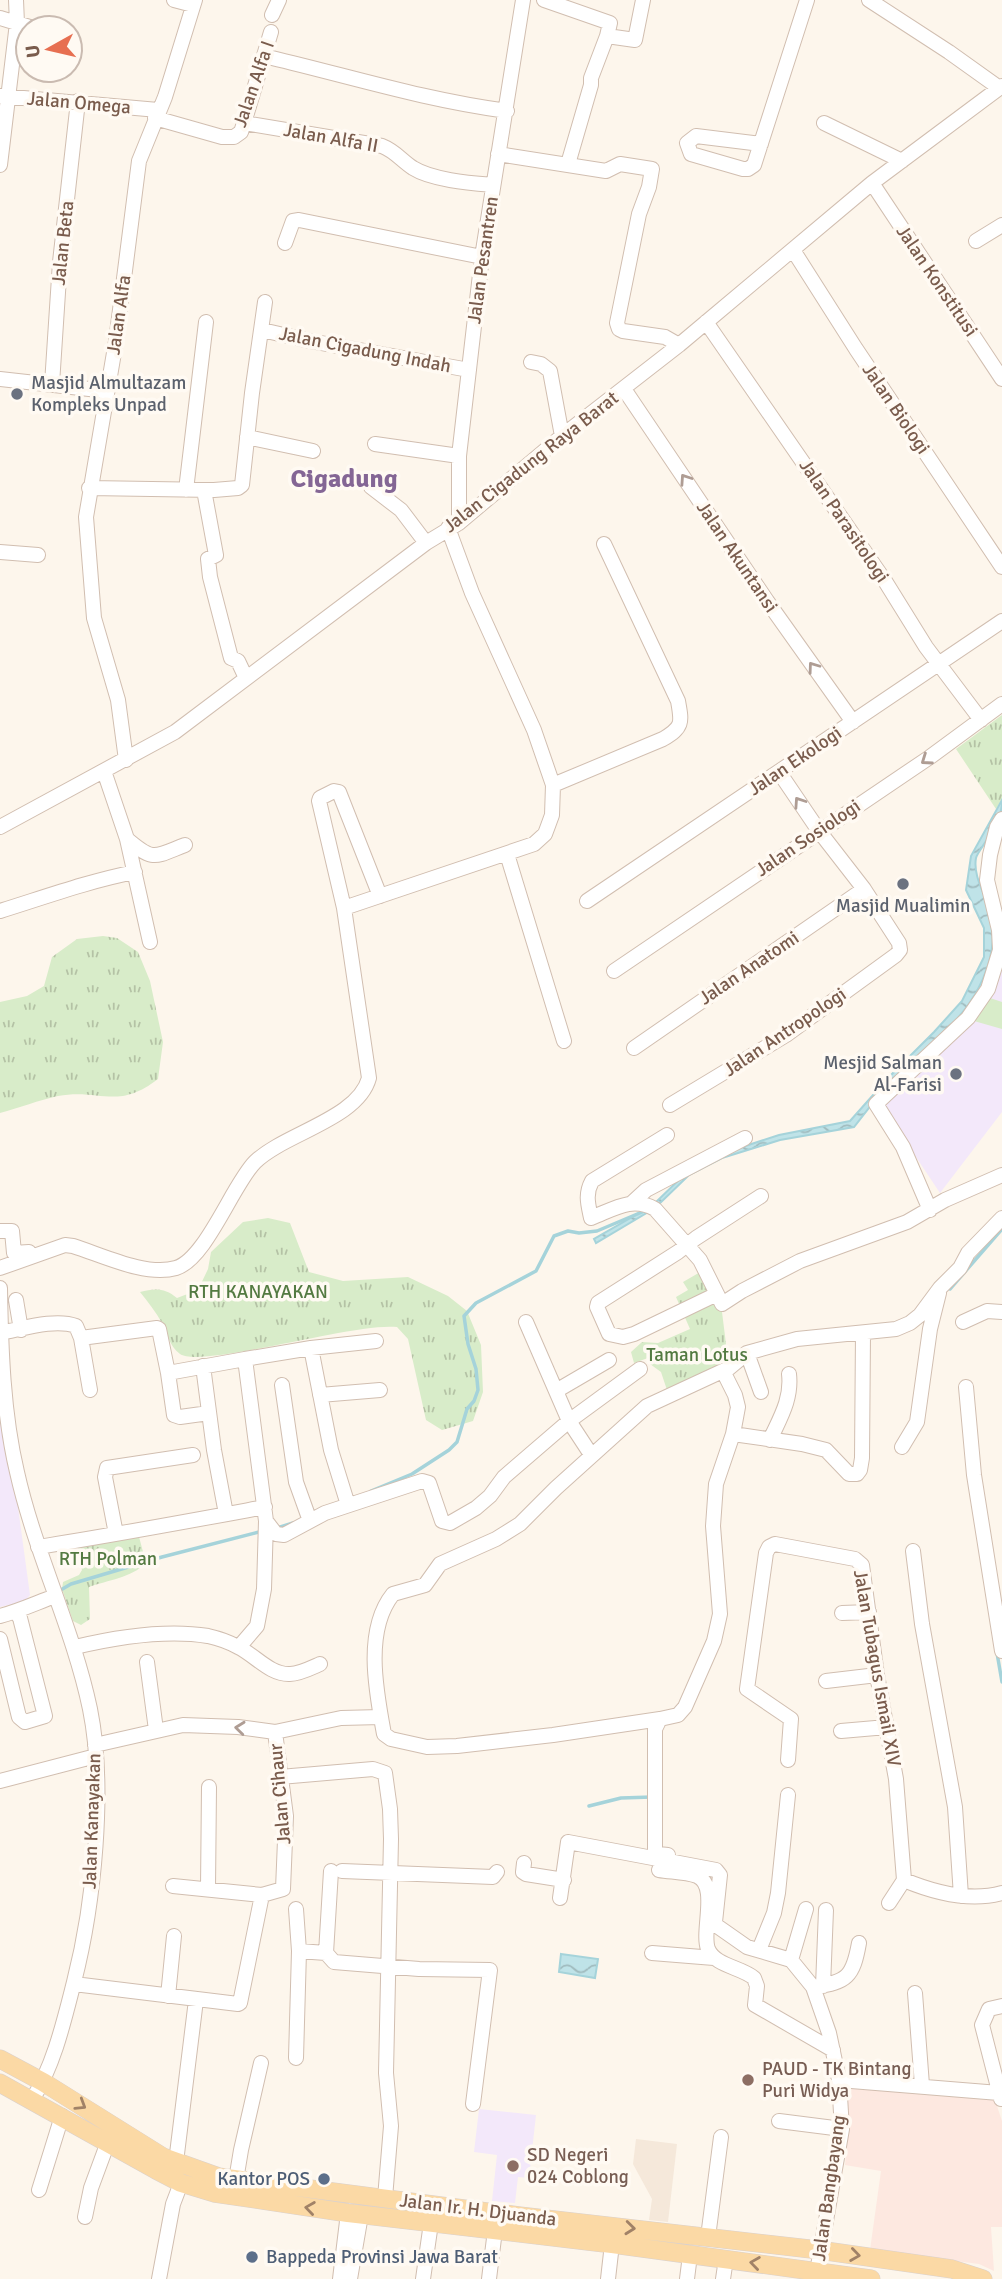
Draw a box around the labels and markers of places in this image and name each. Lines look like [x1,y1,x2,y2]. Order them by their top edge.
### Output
place label: Masjid Almultazam Kompleks Unpad [31,371,186,417]
marker: Masjid Almultazam Kompleks Unpad [9,386,25,402]
marker: Masjid Mualimin [895,876,911,892]
place label: Masjid Mualimin [836,894,970,918]
place label: Mesjid Salman Al-Farisi [823,1051,942,1097]
marker: Mesjid Salman Al-Farisi [948,1066,964,1082]
place label: PAUD - TK Bintang Puri Widya [762,2057,911,2103]
marker: PAUD - TK Bintang Puri Widya [740,2072,756,2088]
place label: SD Negeri 024 Coblong [527,2143,629,2189]
marker: SD Negeri 024 Coblong [505,2158,521,2174]
place label: Kantor POS [217,2167,310,2191]
marker: Kantor POS [316,2171,332,2187]
place label: Bappeda Provinsi Jawa Barat [266,2245,498,2269]
marker: Bappeda Provinsi Jawa Barat [244,2249,260,2265]

